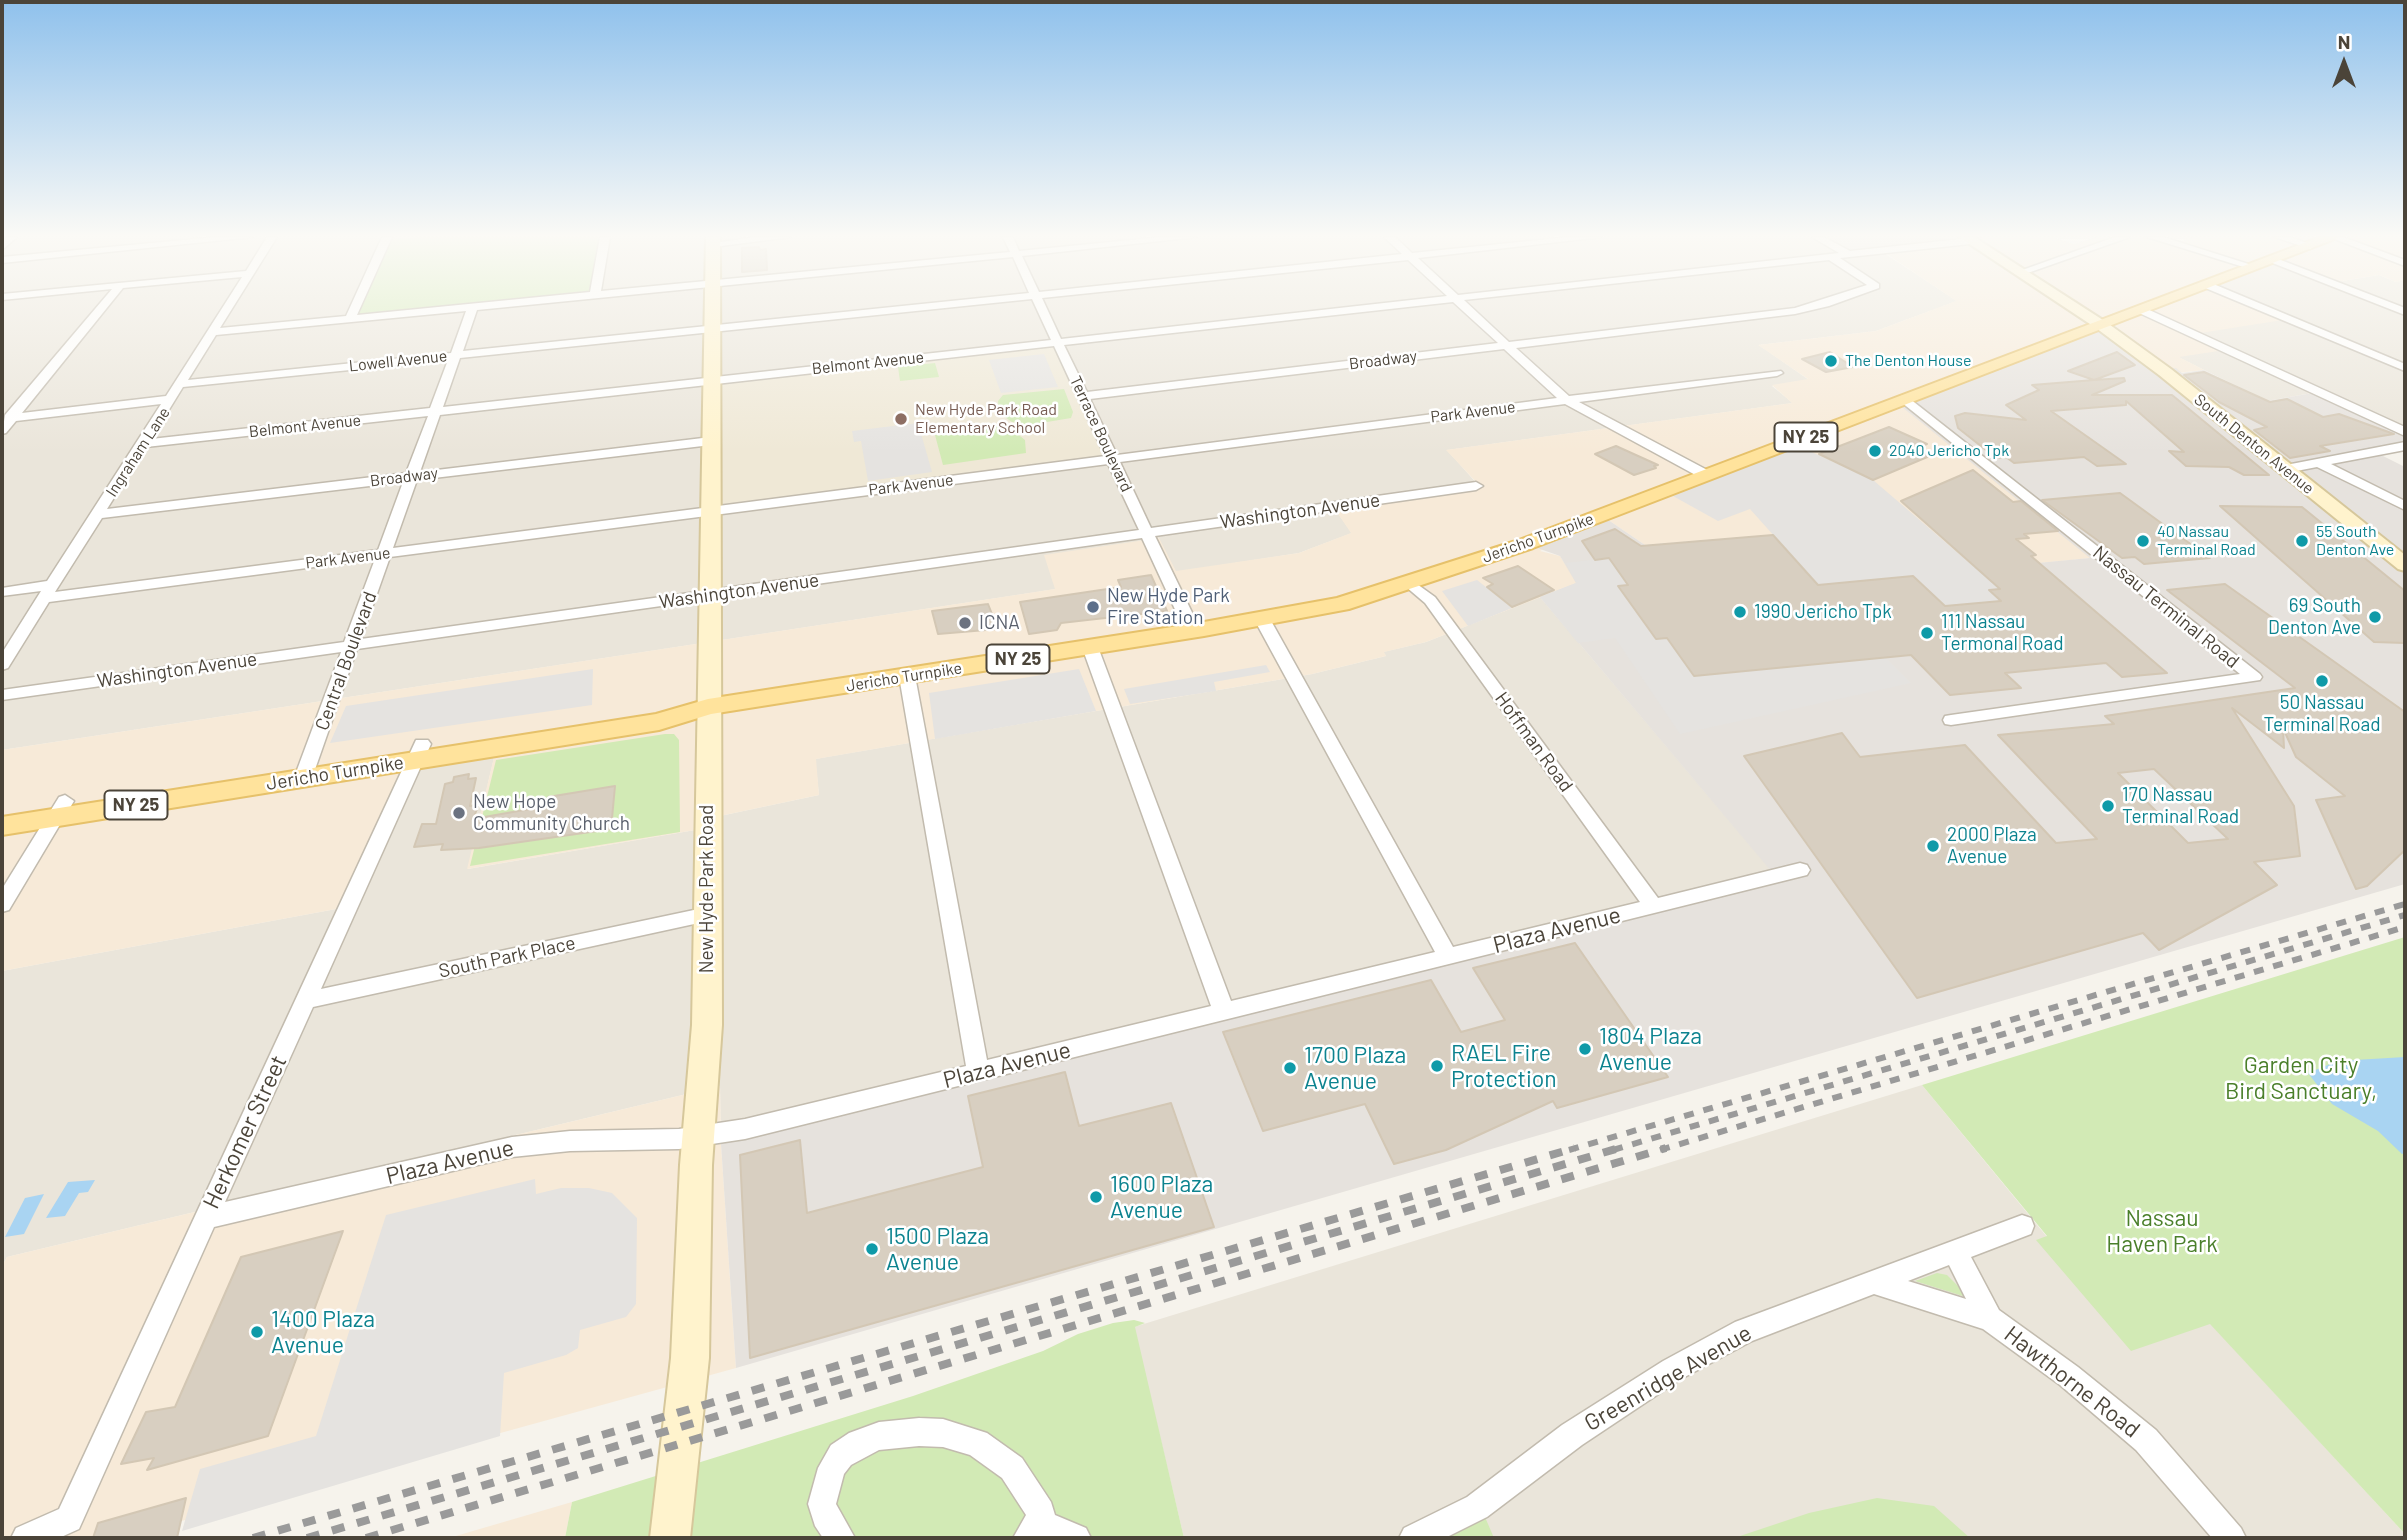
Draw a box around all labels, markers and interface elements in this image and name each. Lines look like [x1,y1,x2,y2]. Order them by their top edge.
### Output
north arrow [2309,28,2379,98]
text: N [2338,30,2350,53]
street label: Lowell Avenue [348,346,448,376]
street label: Broadway [1348,346,1418,374]
street label: Belmont Avenue [811,348,925,378]
place label: The Denton House [1845,351,1971,371]
marker: The Denton House [1823,353,1839,369]
street label: Terrace Boulevard [1066,373,1136,495]
street label: South Denton Avenue [2190,390,2318,498]
street label: Park Avenue [1429,397,1517,427]
place label: New Hyde Park Road Elementary School [915,400,1057,438]
street label: Ingraham Lane [102,404,174,500]
street label: Belmont Avenue [248,411,362,441]
marker: New Hyde Park Road Elementary School [893,411,909,427]
road number: NY 25 [1774,422,1838,452]
place label: 2040 Jericho Tpk [1889,441,2009,461]
marker: 2040 Jericho Tpk [1867,443,1883,459]
street label: Broadway [369,463,439,491]
street label: Park Avenue [867,470,955,500]
street label: Washington Avenue [1218,488,1382,534]
street label: Jericho Turnpike [1480,509,1596,567]
place label: 40 Nassau Terminal Road [2157,522,2256,560]
place label: 55 South Denton Ave [2316,522,2394,560]
marker: 40 Nassau Terminal Road [2135,533,2151,549]
marker: 55 South Denton Ave [2294,533,2310,549]
street label: Nassau Terminal Road [2088,541,2244,673]
street label: Park Avenue [304,543,392,573]
street label: Washington Avenue [657,568,821,614]
place label: New Hyde Park Fire Station [1107,585,1230,629]
street label: Central Boulevard [310,589,382,733]
place label: 69 South Denton Ave [2268,595,2361,639]
marker: New Hyde Park Fire Station [1085,599,1101,615]
place label: 1990 Jericho Tpk [1754,601,1892,623]
marker: 1990 Jericho Tpk [1732,604,1748,620]
marker: 69 South Denton Ave [2367,609,2383,625]
place label: 111 Nassau Termonal Road [1941,611,2064,655]
place label: ICNA [979,612,1020,634]
marker: ICNA [957,615,973,631]
marker: 111 Nassau Termonal Road [1919,625,1935,641]
road number: NY 25 [986,644,1050,674]
street label: Washington Avenue [95,647,259,693]
street label: Jericho Turnpike [845,658,963,696]
marker: 50 Nassau Terminal Road [2314,673,2330,689]
street label: Hoffman Road [1490,688,1578,796]
place label: 50 Nassau Terminal Road [2263,692,2381,736]
street label: Jericho Turnpike [265,751,405,795]
place label: 170 Nassau Terminal Road [2122,784,2239,828]
road number: NY 25 [104,790,168,820]
place label: New Hope Community Church [473,791,630,835]
marker: 170 Nassau Terminal Road [2100,798,2116,814]
marker: New Hope Community Church [451,805,467,821]
street label: New Hyde Park Road [696,805,718,973]
place label: 2000 Plaza Avenue [1947,824,2037,868]
marker: 2000 Plaza Avenue [1925,838,1941,854]
street label: Plaza Avenue [1490,901,1624,959]
street label: South Park Place [437,931,577,983]
place label: 1804 Plaza Avenue [1599,1022,1702,1076]
street label: Plaza Avenue [940,1036,1074,1094]
place label: RAEL Fire Protection [1451,1039,1557,1093]
place label: 1700 Plaza Avenue [1304,1041,1406,1095]
marker: 1804 Plaza Avenue [1577,1041,1593,1057]
street label: Herkomer Street [197,1051,293,1213]
park label: Garden City Bird Sanctuary, [2225,1051,2377,1105]
marker: RAEL Fire Protection [1429,1058,1445,1074]
marker: 1700 Plaza Avenue [1282,1060,1298,1076]
street label: Plaza Avenue [383,1134,517,1190]
place label: 1600 Plaza Avenue [1110,1170,1213,1224]
marker: 1600 Plaza Avenue [1088,1189,1104,1205]
park label: Nassau Haven Park [2106,1204,2218,1258]
place label: 1500 Plaza Avenue [886,1222,989,1276]
marker: 1500 Plaza Avenue [864,1241,880,1257]
place label: 1400 Plaza Avenue [271,1305,375,1359]
street label: Greenridge Avenue [1580,1319,1756,1437]
street label: Hawthorne Road [1999,1320,2145,1444]
marker: 1400 Plaza Avenue [249,1324,265,1340]

